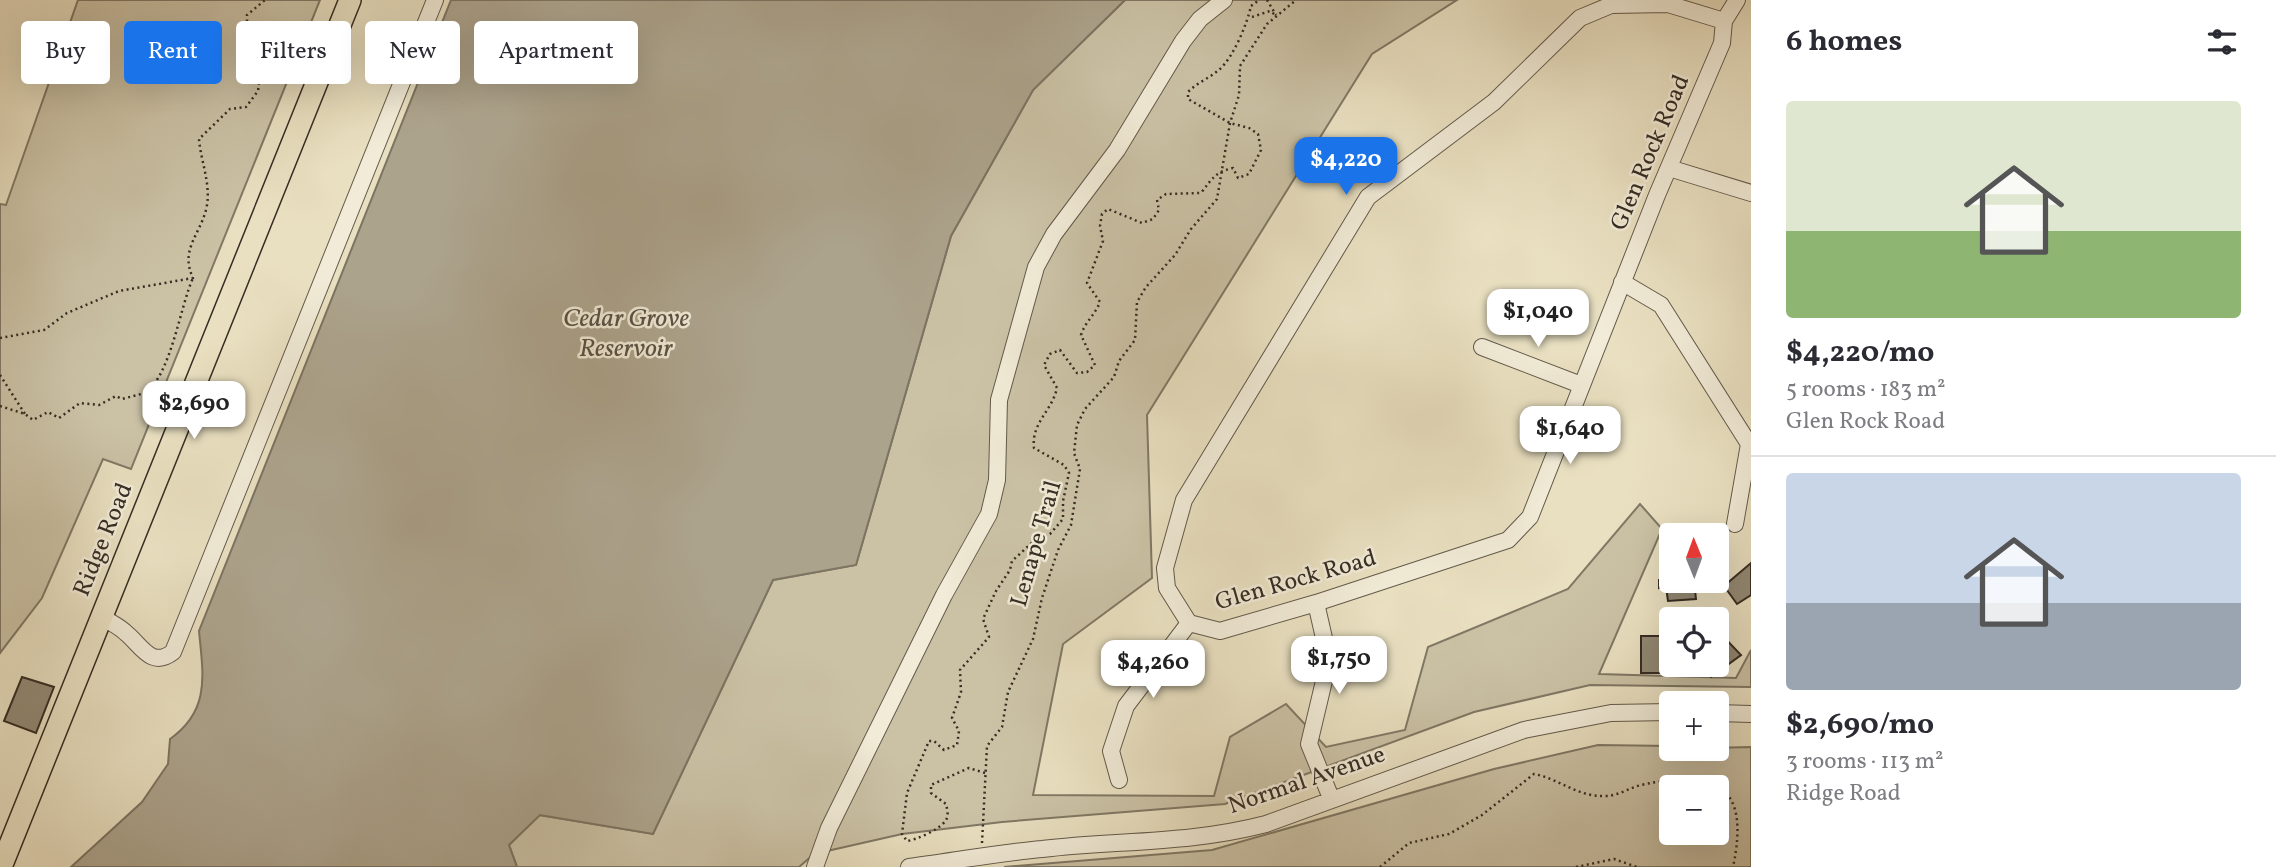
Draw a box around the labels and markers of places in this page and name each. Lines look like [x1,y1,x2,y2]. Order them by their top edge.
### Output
pin: $4,220 [1289,138,1403,197]
pin: $1,040 [1481,290,1595,349]
pin: $2,690 [137,382,251,441]
pin: $1,640 [1513,406,1627,466]
pin: $1,750 [1282,636,1396,696]
pin: $4,260 [1096,640,1210,700]

